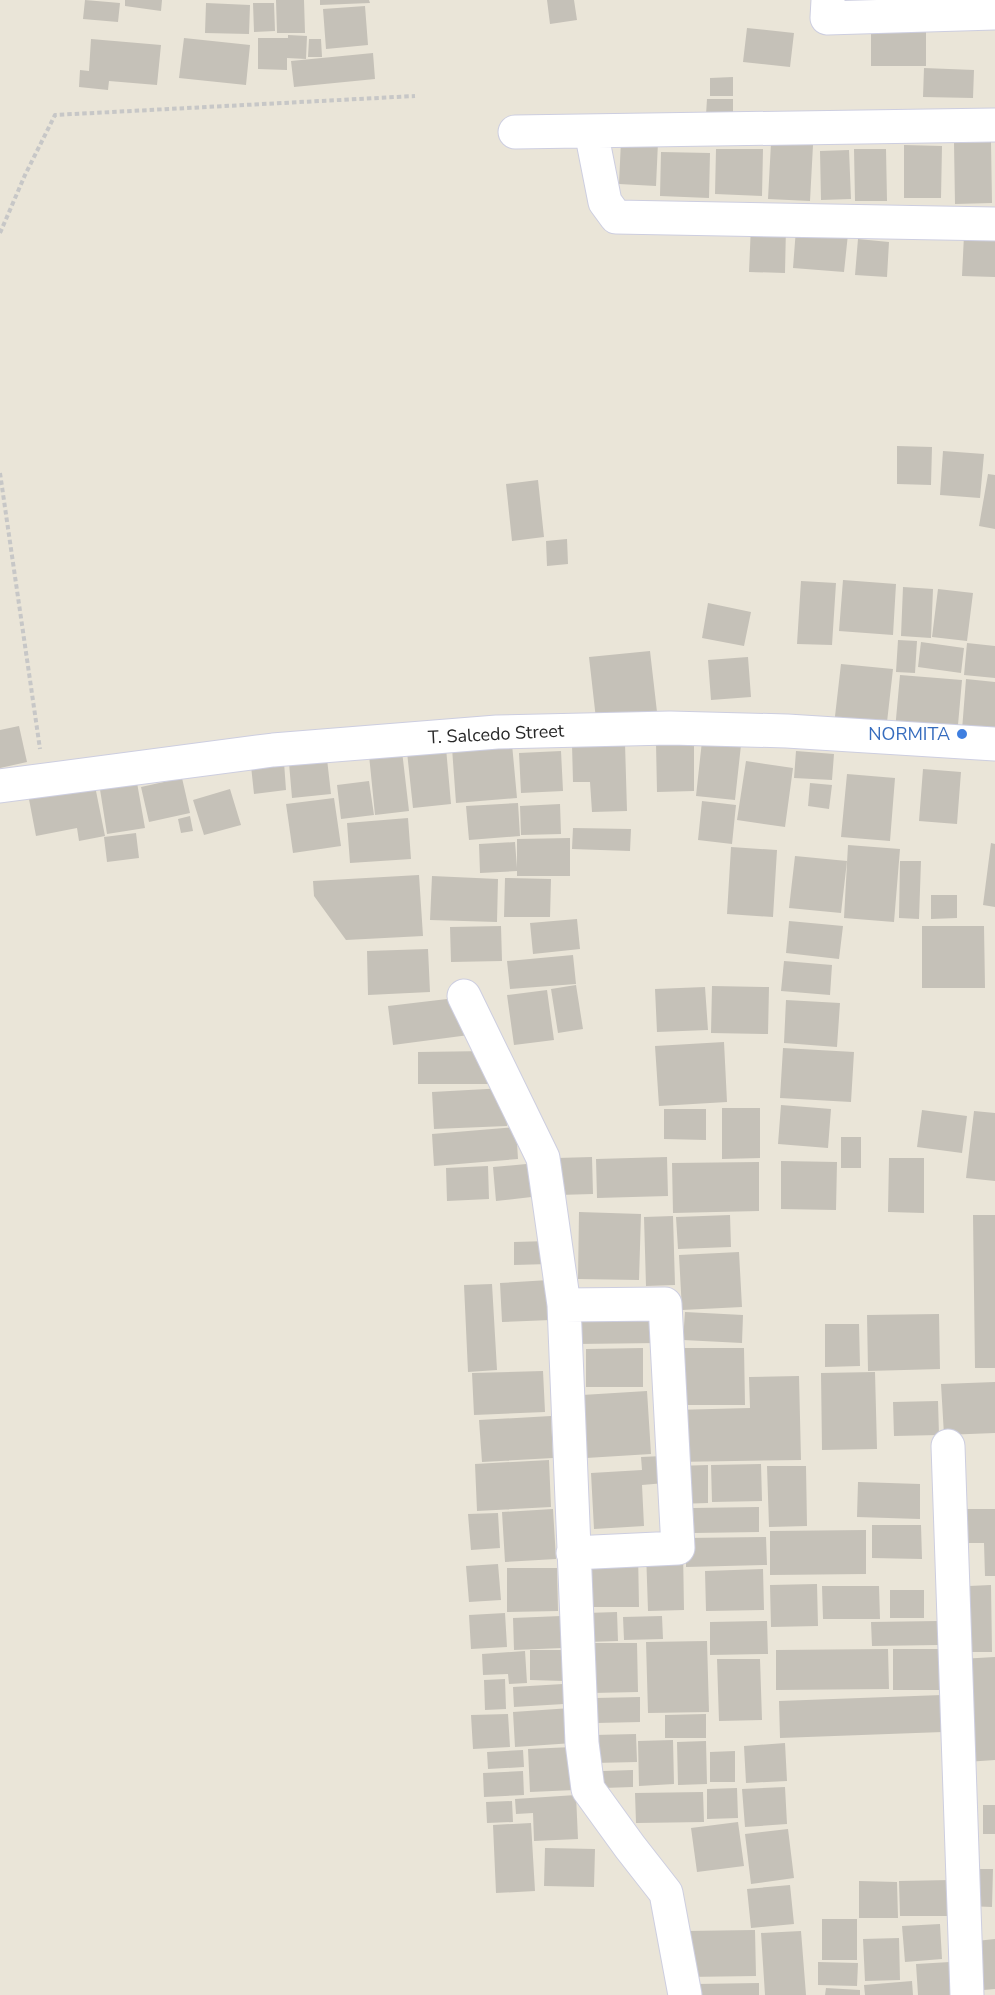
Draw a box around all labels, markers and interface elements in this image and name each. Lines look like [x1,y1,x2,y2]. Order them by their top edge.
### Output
street label: T. Salcedo Street [427,718,565,750]
place label: NORMITA [868,722,950,746]
marker: NORMITA [955,727,969,741]

